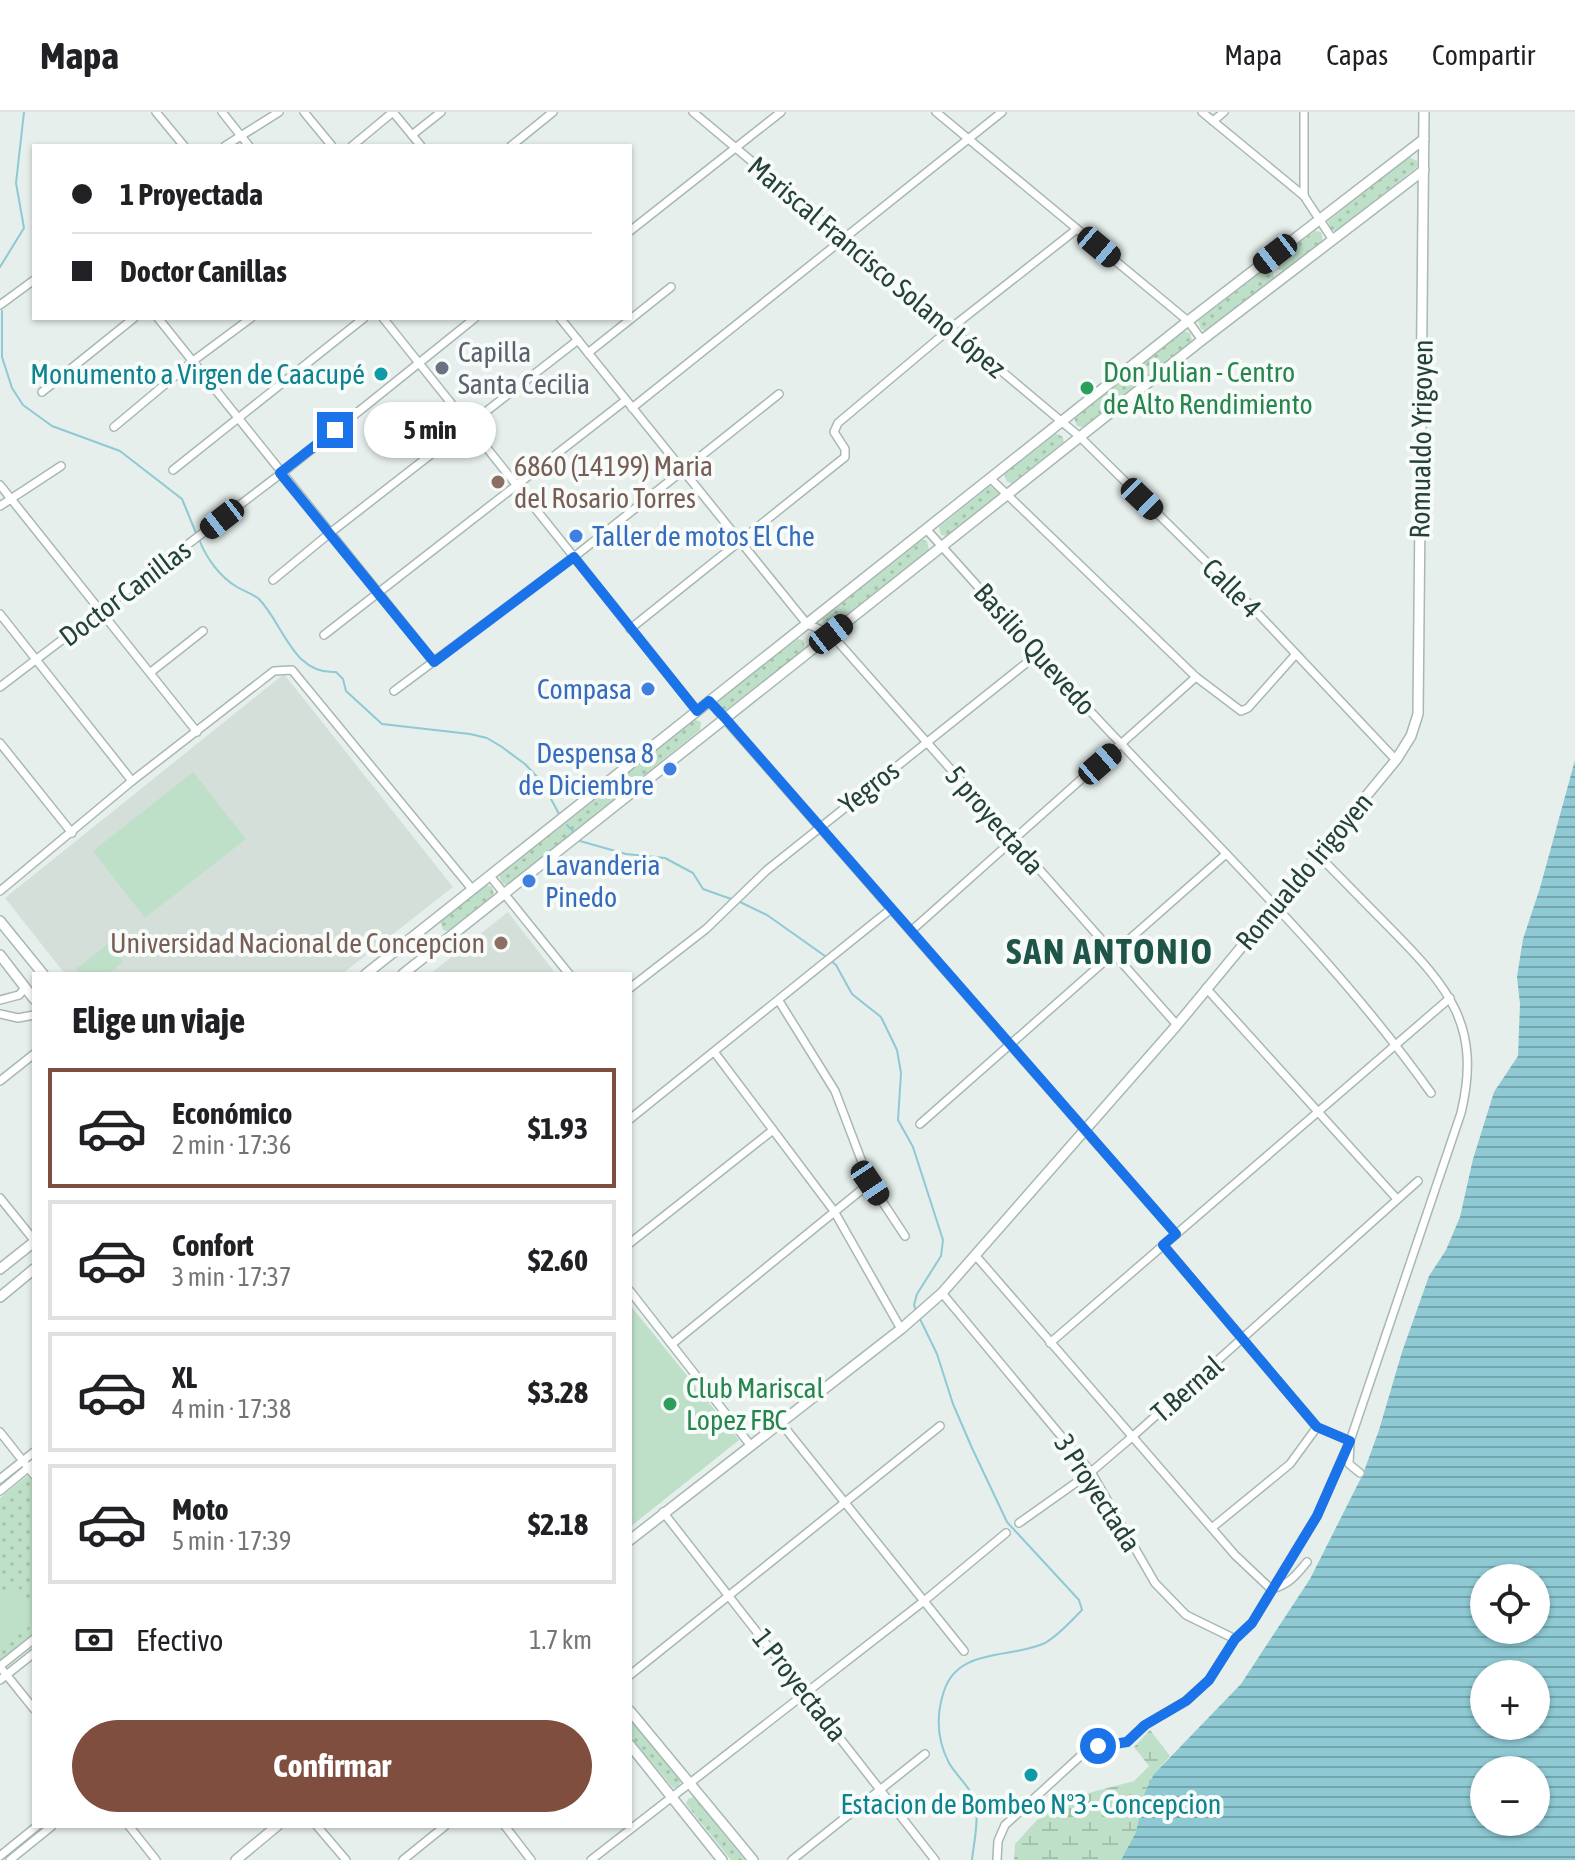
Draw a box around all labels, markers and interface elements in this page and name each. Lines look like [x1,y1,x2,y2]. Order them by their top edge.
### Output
text: Mapa [40,34,119,77]
text: Mapa [1224,39,1282,71]
text: Capas [1326,39,1388,71]
text: Compartir [1432,39,1535,71]
street label: Mariscal Francisco Solano López [742,150,1012,384]
text: 1 Proyectada [120,177,263,211]
car [1073,222,1125,272]
car [1249,230,1301,278]
text: Doctor Canillas [120,254,287,288]
place label: Capilla Santa Cecilia [458,336,590,400]
street label: Romualdo Yrigoyen [1403,339,1439,539]
place label: Don Julian - Centro de Alto Rendimiento [1103,356,1313,420]
place label: Monumento a Virgen de Caacupé [30,358,365,390]
marker: Capilla Santa Cecilia [433,359,451,377]
marker: Monumento a Virgen de Caacupé [372,365,390,383]
marker: Don Julian - Centro de Alto Rendimiento [1078,379,1096,397]
callout: 5 min [363,402,495,458]
route end [317,412,353,448]
text: 5 min [403,415,457,445]
place label: 6860 (14199) Maria del Rosario Torres [514,450,713,514]
marker: 6860 (14199) Maria del Rosario Torres [489,473,507,491]
car [1116,474,1168,524]
car [196,495,248,543]
place label: Taller de motos El Che [592,520,815,552]
marker: Taller de motos El Che [567,527,585,545]
street label: Doctor Canillas [53,533,197,653]
street label: Calle 4 [1196,552,1268,624]
street label: Basilio Quevedo [968,577,1102,721]
car [805,610,857,658]
place label: Compasa [537,673,632,705]
marker: Compasa [639,680,657,698]
place label: Despensa 8 de Diciembre [518,737,654,801]
car [1074,739,1126,789]
street label: Yegros [833,754,905,820]
street label: 5 proyectada [939,759,1051,881]
marker: Despensa 8 de Diciembre [661,760,679,778]
street label: Romualdo Irigoyen [1229,786,1379,956]
place label: Lavanderia Pinedo [545,849,660,913]
marker: Lavanderia Pinedo [520,872,538,890]
place label: Universidad Nacional de Concepcion [110,927,485,959]
district label: SAN ANTONIO [1006,930,1214,972]
marker: Universidad Nacional de Concepcion [492,934,510,952]
text: Elige un viaje [72,999,245,1041]
icon: car [76,1092,148,1164]
text: Económico [172,1096,292,1130]
text: $1.93 [528,1111,588,1145]
text: 2 min · 17:36 [172,1130,291,1160]
car [847,1156,893,1210]
icon: car [76,1224,148,1296]
text: Confort [172,1228,254,1262]
text: $2.60 [528,1243,588,1277]
text: 3 min · 17:37 [172,1262,291,1292]
street label: T.Bernal [1145,1349,1230,1429]
icon: car [76,1356,148,1428]
text: XL [172,1360,197,1394]
place label: Club Mariscal Lopez FBC [686,1372,824,1436]
text: $3.28 [528,1375,588,1409]
text: 4 min · 17:38 [172,1394,291,1424]
marker: Club Mariscal Lopez FBC [661,1395,679,1413]
street label: 3 Proyectada [1048,1428,1148,1558]
icon: car [76,1488,148,1560]
text: Moto [172,1492,229,1526]
text: $2.18 [528,1507,588,1541]
text: 5 min · 17:39 [172,1526,291,1556]
map controls [1470,1564,1550,1836]
button: locate [1470,1564,1550,1644]
icon: cash [72,1618,116,1662]
text: Efectivo [136,1623,223,1657]
street label: 1 Proyectada [746,1623,854,1747]
text: 1.7 km [529,1625,592,1655]
button: + [1470,1660,1550,1740]
button: Confirmar [72,1720,592,1812]
route start [1080,1728,1116,1764]
button: − [1470,1756,1550,1836]
marker: Estacion de Bombeo N°3 - Concepcion [1022,1766,1040,1784]
place label: Estacion de Bombeo N°3 - Concepcion [841,1788,1221,1820]

